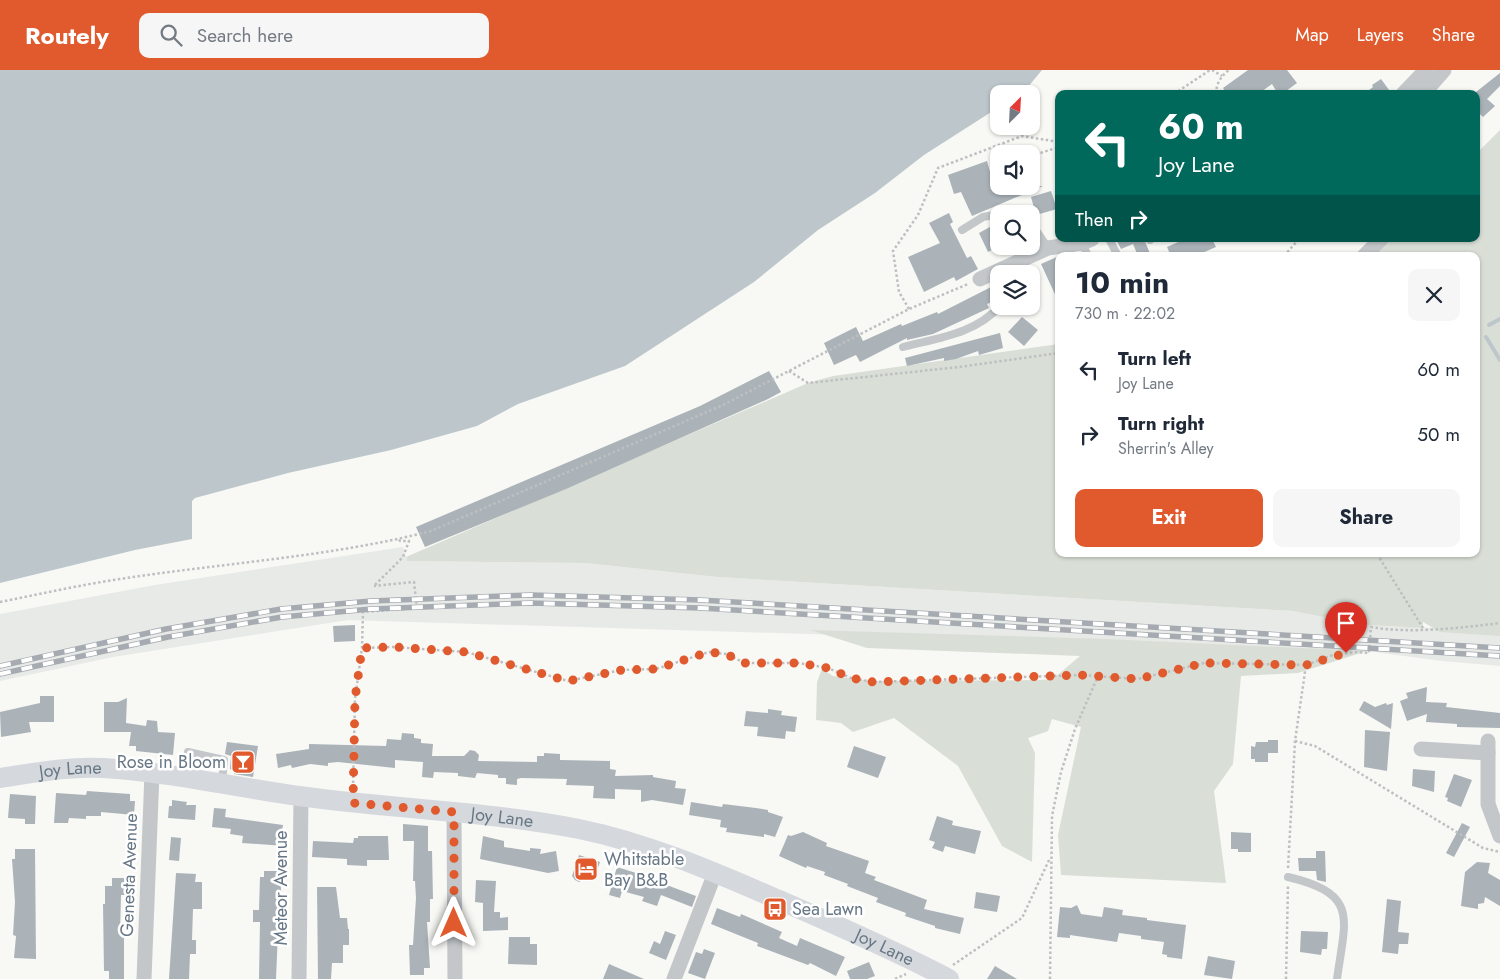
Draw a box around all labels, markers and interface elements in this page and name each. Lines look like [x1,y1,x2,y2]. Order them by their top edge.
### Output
search box [139,13,489,58]
text: Routely [25,18,109,53]
icon: search [157,21,185,49]
text: Search here [197,22,293,49]
text: Map [1295,22,1329,48]
text: Layers [1357,22,1404,48]
text: Share [1432,22,1475,48]
north arrow [990,85,1040,135]
map controls [990,85,1040,315]
text: 60 m [1158,102,1244,152]
icon: left [1075,110,1140,175]
button: sound [990,145,1040,195]
text: Joy Lane [1158,148,1235,180]
button: search [990,205,1040,255]
icon: right [1124,205,1152,233]
text: Then [1075,206,1114,233]
text: 10 min [1075,261,1169,304]
button: layers [990,265,1040,315]
button: close [1408,269,1460,321]
text: 730 m · 22:02 [1075,302,1175,325]
text: Turn left [1118,345,1191,372]
icon: left [1075,356,1103,384]
text: 60 m [1417,356,1460,383]
text: Joy Lane [1118,372,1174,395]
text: Turn right [1118,410,1204,437]
icon: right [1075,421,1103,449]
text: 50 m [1417,421,1460,448]
text: Sherrin's Alley [1118,437,1214,460]
button: Exit [1075,489,1263,547]
button: Share [1273,489,1460,547]
pin [1325,602,1367,653]
icon: arrive [1332,609,1360,637]
place label: Rose in Bloom [117,749,226,775]
bar icon: Rose in Bloom [230,749,256,775]
street label: Joy Lane [35,755,102,785]
street label: Joy Lane [468,801,535,834]
street label: Genesta Avenue [114,813,144,937]
street label: Meteor Avenue [268,831,294,945]
place label: Whitstable Bay B&B [604,846,684,893]
hotel icon: Whitstable Bay B&B [573,856,599,882]
position arrow [427,896,479,948]
bus stop icon: Sea Lawn [762,896,788,922]
place label: Sea Lawn [792,896,864,922]
street label: Joy Lane [849,921,919,972]

